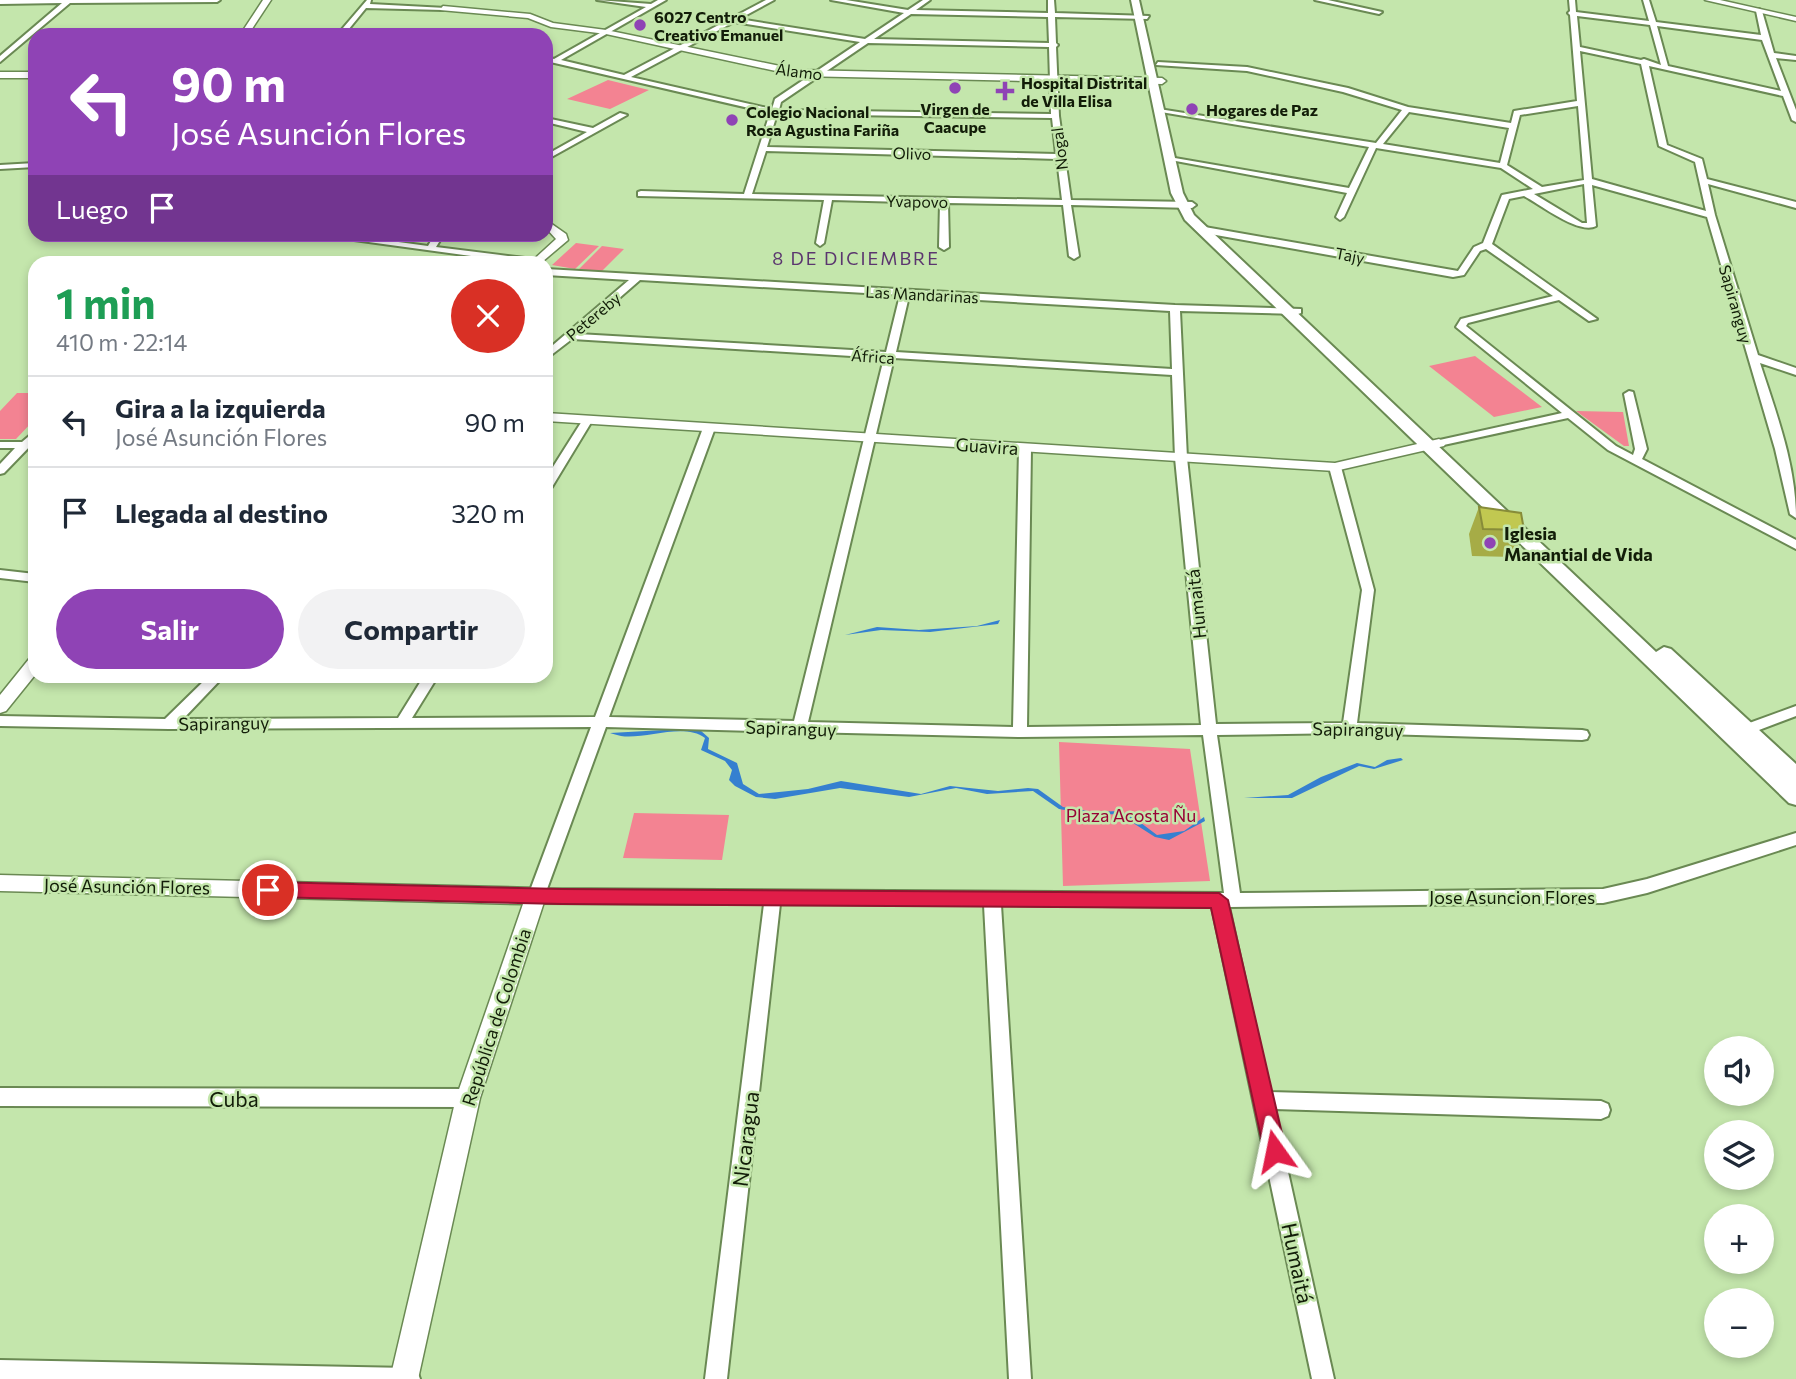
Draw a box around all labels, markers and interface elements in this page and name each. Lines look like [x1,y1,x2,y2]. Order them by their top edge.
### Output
place label: 6027 Centro Creativo Emanuel [654,7,783,44]
marker: 6027 Centro Creativo Emanuel [632,17,648,33]
text: 90 m [171,52,286,112]
icon: left [56,56,147,147]
street label: Álamo [775,59,823,83]
place label: Hospital Distrital de Villa Elisa [1021,73,1147,110]
marker: Virgen de Caacupe [947,80,963,96]
marker: Hospital Distrital de Villa Elisa [995,81,1015,101]
place label: Virgen de Caacupe [920,99,990,136]
place label: Hogares de Paz [1206,100,1318,119]
marker: Hogares de Paz [1184,101,1200,117]
place label: Colegio Nacional Rosa Agustina Fariña [746,102,899,139]
text: José Asunción Flores [171,112,466,152]
marker: Colegio Nacional Rosa Agustina Fariña [724,112,740,128]
street label: Nogal [1047,127,1071,171]
street label: Olivo [892,143,932,163]
icon: arrive [143,189,181,227]
street label: Yvapovo [886,191,948,211]
text: Luego [56,193,129,224]
street label: Tajy [1334,243,1366,267]
district label: 8 DE DICIEMBRE [772,247,940,269]
street label: Sapiranguy [1716,262,1756,346]
text: 1 min [56,276,156,328]
button: close [451,279,525,353]
street label: Las Mandarinas [865,282,979,306]
street label: Petereby [562,288,624,344]
text: 410 m · 22:14 [56,328,187,356]
street label: África [850,345,896,367]
text: Gira a la izquierda [115,392,326,423]
icon: left [56,403,94,441]
text: 90 m [465,406,525,437]
text: José Asunción Flores [115,423,327,451]
street label: Guavira [955,433,1019,459]
icon: arrive [56,494,94,532]
text: Llegada al destino [115,497,328,528]
text: 320 m [451,497,525,528]
place label: Iglesia Manantial de Vida [1504,522,1653,565]
marker: Iglesia Manantial de Vida [1482,535,1498,551]
street label: Humaitá [1181,568,1211,640]
button: Salir [56,589,284,669]
button: Compartir [298,589,525,669]
street label: Sapiranguy [178,711,270,735]
street label: Sapiranguy [745,715,837,741]
street label: Sapiranguy [1312,717,1404,741]
park label: Plaza Acosta Ñu [1066,804,1196,826]
pin [238,860,298,920]
icon: arrive [249,871,287,909]
street label: José Asunción Flores [44,874,210,898]
street label: Jose Asuncion Flores [1429,886,1595,908]
street label: República de Colombia [457,925,535,1109]
map controls [1704,1036,1774,1358]
button: sound [1704,1036,1774,1106]
street label: Cuba [209,1086,259,1111]
street label: Nicaragua [727,1090,763,1188]
position arrow [1238,1114,1312,1188]
button: layers [1704,1120,1774,1190]
button: + [1704,1204,1774,1274]
street label: Humaitá [1277,1220,1319,1306]
button: − [1704,1288,1774,1358]

